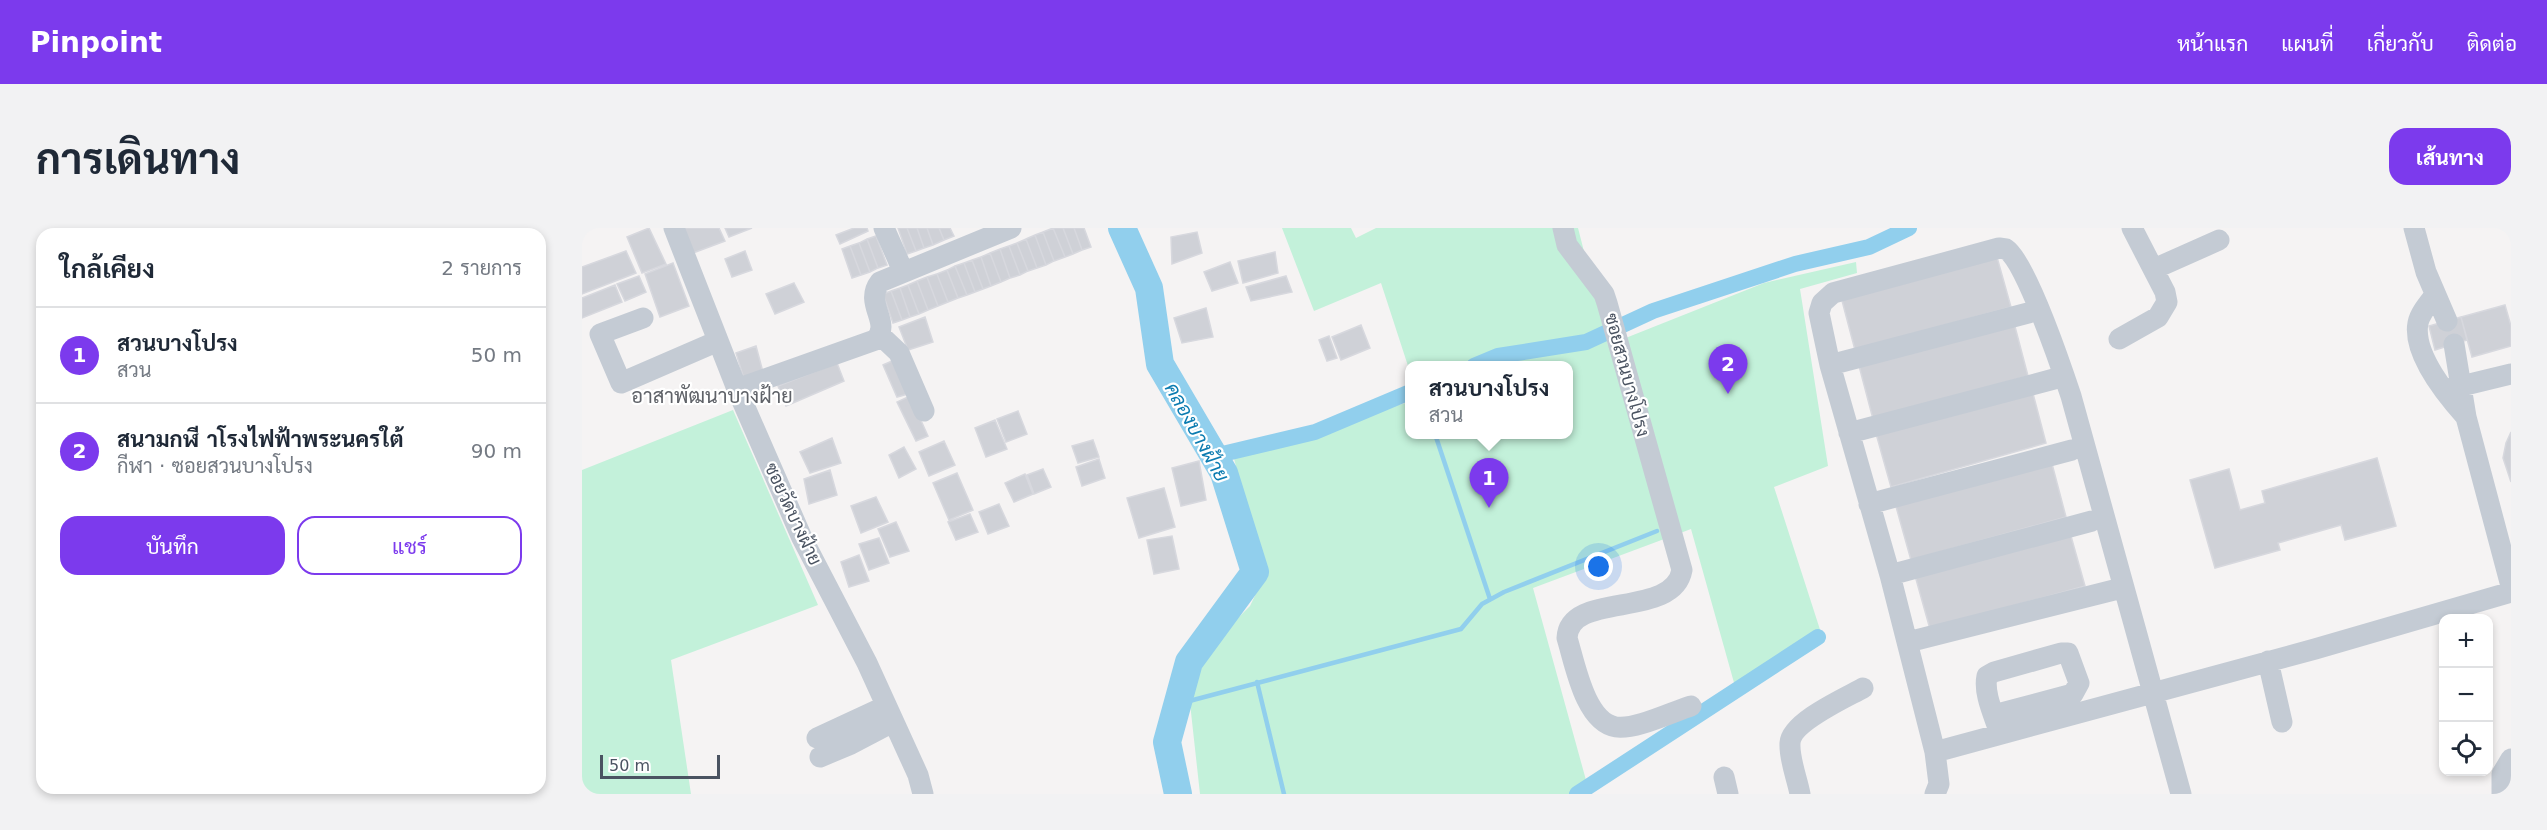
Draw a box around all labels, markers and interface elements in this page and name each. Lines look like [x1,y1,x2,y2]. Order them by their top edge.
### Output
text: Pinpoint [30,26,162,59]
text: หน้าแรก [2177,32,2248,56]
text: แผนที่ [2281,32,2334,56]
text: เกี่ยวกับ [2367,32,2434,56]
text: ติดต่อ [2467,32,2517,56]
button: เส้นทาง [2389,128,2511,185]
text: การเดินทาง [36,135,240,184]
text: ใกล้เคียง [60,254,155,284]
text: 2 รายการ [441,256,522,280]
street label: ซอยสวนบางโปรง [1601,310,1656,439]
text: สวนบางโปรง [117,331,238,356]
text: 1 [73,343,86,367]
text: 50 m [471,343,522,367]
pin: 2 [1708,344,1748,394]
text: สวน [117,358,152,382]
popup [1405,361,1573,439]
text: สวนบางโปรง [1429,376,1549,401]
water label: คลองบางฝ้าย [1160,378,1234,486]
district label: อาสาพัฒนาบางฝ้าย [631,384,793,408]
text: สวน [1429,403,1463,427]
text: สนามกฬี าโรงไฟฟ้าพระนครใต้ [117,427,403,452]
text: 2 [73,439,86,463]
text: 90 m [471,439,522,463]
text: กีฬา · ซอยสวนบางโปรง [117,454,313,478]
pin: 1 [1470,458,1508,508]
street label: ซอยวัดบางฝ้าย [761,459,826,568]
button: บันทึก [60,516,285,575]
button: แชร์ [297,516,522,575]
your location [1584,552,1613,581]
map controls [2439,614,2493,776]
button: + [2439,614,2493,668]
button: − [2439,668,2493,722]
button: locate [2439,722,2493,776]
scale bar [600,752,720,780]
text: 50 m [609,756,650,775]

